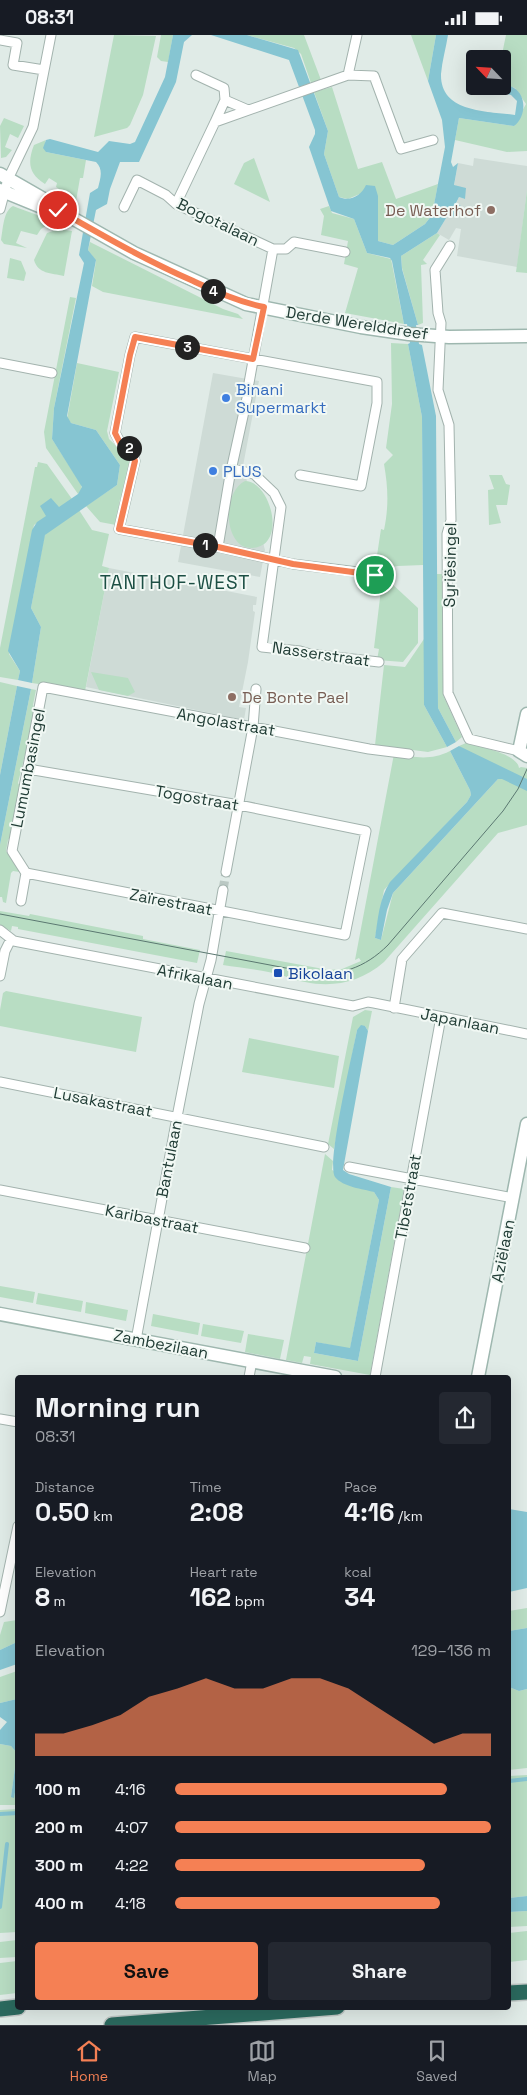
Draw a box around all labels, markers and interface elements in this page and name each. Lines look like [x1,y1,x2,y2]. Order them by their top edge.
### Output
text: 08:31 [25,5,74,30]
north arrow [466,50,511,95]
map controls [466,50,511,95]
pin [37,189,79,231]
street label: Bogotalaan [173,193,263,251]
icon: check [44,196,72,224]
place label: De Waterhof [385,200,481,221]
marker: De Waterhof [485,204,497,216]
pin: 4 [200,279,226,303]
text: 4 [209,282,218,300]
street label: Derde Werelddreef [284,301,430,345]
pin: 3 [174,335,200,359]
text: 3 [183,338,192,356]
place label: Binani Supermarkt [236,379,326,418]
marker: Binani Supermarkt [220,392,232,404]
pin: 2 [116,435,142,461]
text: 2 [125,439,134,457]
place label: PLUS [223,461,262,482]
marker: PLUS [207,465,219,477]
street label: Syriësingel [439,522,461,608]
pin: 1 [192,533,218,557]
text: 1 [202,536,209,554]
pin [354,554,396,596]
icon: arrive [361,561,389,589]
district label: TANTHOF-WEST [100,570,250,595]
street label: Nasserstraat [271,637,371,671]
place label: De Bonte Pael [242,687,349,708]
marker: De Bonte Pael [226,691,238,703]
street label: Angolastraat [175,703,277,741]
street label: Lumumbasingel [6,707,50,829]
street label: Togostraat [154,780,240,816]
street label: Zaïrestraat [128,884,214,920]
street label: Afrikalaan [155,959,235,995]
place label: Bikolaan [288,963,353,984]
marker: Bikolaan [272,967,284,979]
street label: Japanlaan [419,1003,501,1039]
street label: Lusakastraat [52,1082,154,1122]
street label: Bantulaan [151,1118,187,1200]
street label: Tibetstraat [390,1153,426,1241]
street label: Karibastraat [103,1200,201,1238]
street label: Aziëlaan [487,1218,519,1284]
street label: Zambezilaan [112,1325,210,1363]
text: Morning run [35,1389,200,1425]
button: share [439,1392,491,1444]
text: 08:31 [35,1426,75,1447]
text: Distance [35,1478,95,1496]
text: Time [190,1478,222,1496]
text: Pace [344,1478,377,1496]
text: 0.50 [35,1496,90,1528]
text: 2:08 [190,1496,243,1528]
text: 4:16 [344,1496,394,1528]
text: km [90,1507,113,1525]
text: /km [394,1507,423,1525]
text: Elevation [35,1563,96,1581]
text: Heart rate [190,1563,258,1581]
text: kcal [344,1563,371,1581]
text: 8 [35,1581,50,1613]
text: 162 [190,1581,231,1613]
text: 34 [344,1581,375,1613]
text: m [50,1592,66,1610]
text: bpm [231,1592,265,1610]
text: Elevation [35,1640,105,1661]
text: 129–136 m [411,1640,491,1661]
text: 100 m [35,1779,81,1800]
text: 4:16 [115,1779,146,1800]
text: 200 m [35,1817,83,1838]
text: 4:07 [115,1817,148,1838]
text: 300 m [35,1855,83,1876]
text: 4:22 [115,1855,148,1876]
text: 400 m [35,1893,84,1914]
text: 4:18 [115,1893,146,1914]
button: Save [35,1942,258,2000]
button: Share [268,1942,491,2000]
tab: Home [70,2037,108,2085]
tab: Map [248,2037,277,2085]
tab: Saved [416,2037,457,2085]

